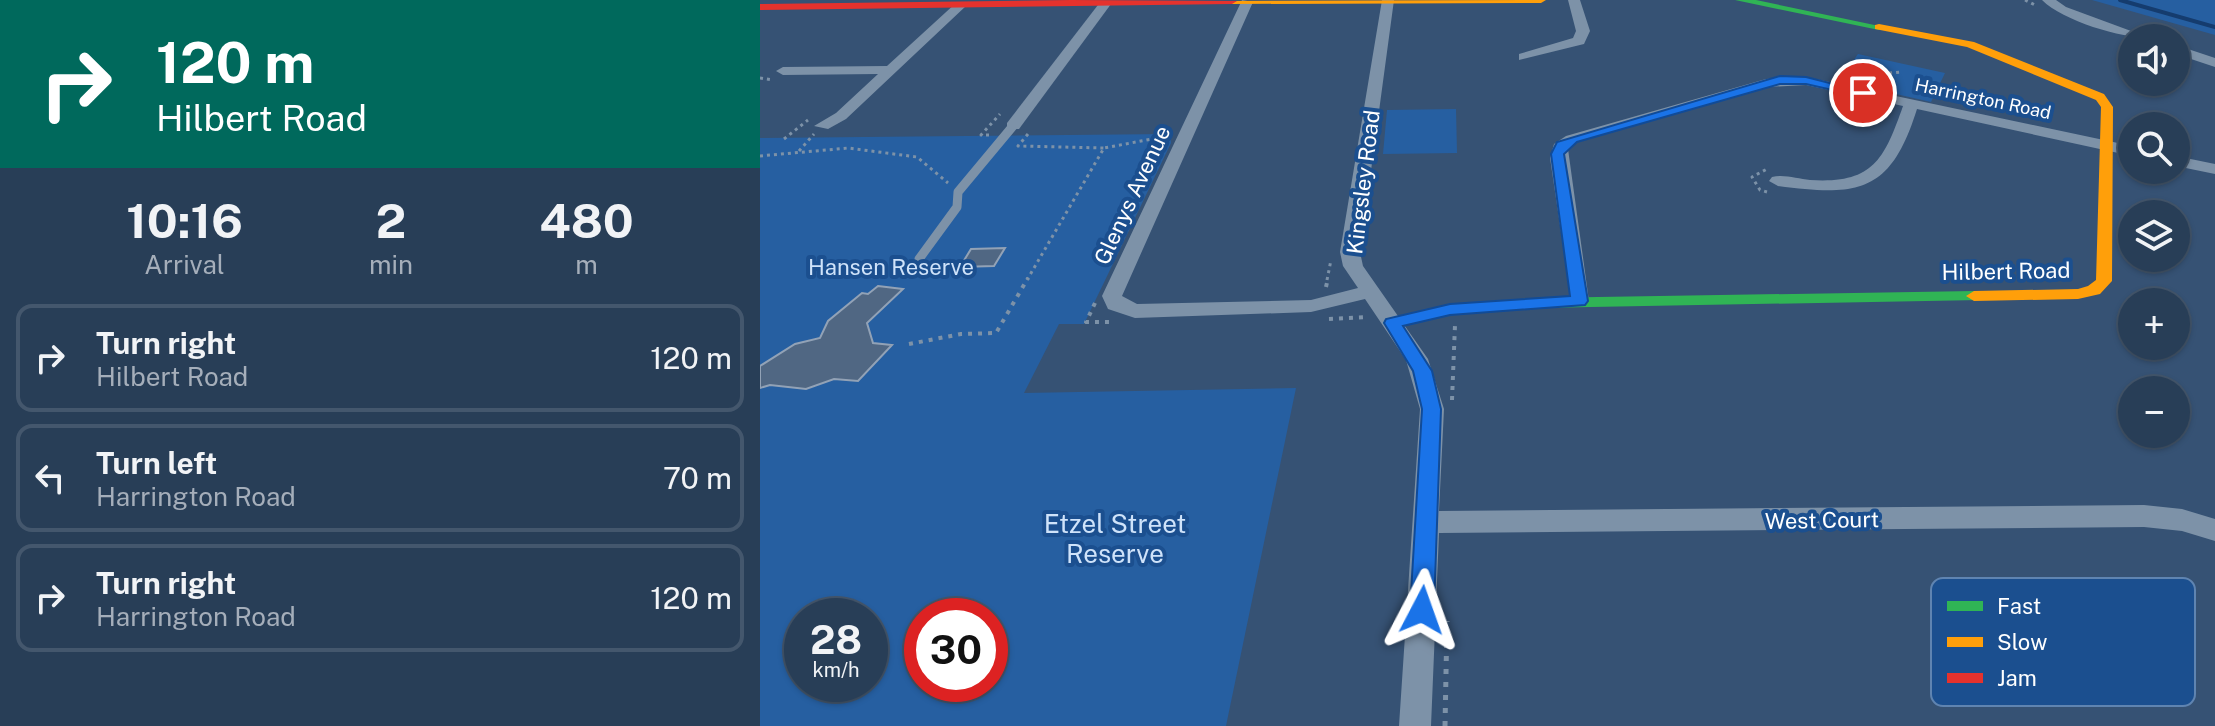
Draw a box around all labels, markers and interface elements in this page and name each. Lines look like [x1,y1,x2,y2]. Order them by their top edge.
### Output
map controls [2118,24,2190,448]
button: sound [2118,24,2190,96]
text: 120 m [156,30,314,96]
icon: right [24,32,128,136]
pin [1829,59,1897,127]
icon: arrive [1841,71,1885,115]
street label: Harrington Road [1913,74,2053,123]
text: Hilbert Road [156,97,367,139]
street label: Kingsley Road [1341,108,1385,256]
button: search [2118,112,2190,184]
street label: Glenys Avenue [1088,121,1176,269]
text: 10:16 [126,192,243,249]
text: 2 [376,192,406,249]
text: 480 [539,192,634,249]
button: layers [2118,200,2190,272]
text: Arrival [144,249,225,280]
text: min [369,249,413,280]
text: m [575,249,598,280]
park label: Hansen Reserve [808,254,974,280]
street label: Hilbert Road [1941,257,2071,285]
button: + [2118,288,2190,360]
text: Turn right [96,325,236,361]
icon: right [28,336,72,380]
text: 120 m [650,340,732,376]
text: Hilbert Road [96,361,248,392]
button: − [2118,376,2190,448]
text: Turn left [96,445,217,481]
icon: left [28,456,72,500]
text: 70 m [663,460,732,496]
text: Harrington Road [96,481,296,512]
street label: West Court [1765,506,1879,534]
park label: Etzel Street Reserve [1044,508,1186,569]
text: Turn right [96,565,236,601]
position arrow [1380,568,1464,652]
icon: right [28,576,72,620]
legend [1931,578,2195,706]
text: 120 m [650,580,732,616]
text: Fast [1997,593,2041,619]
speed limit sign: 30 [904,598,1008,702]
text: Harrington Road [96,601,296,632]
text: 28 [810,616,862,663]
text: Slow [1997,629,2047,655]
text: km/h [812,658,860,682]
text: Jam [1997,665,2037,691]

